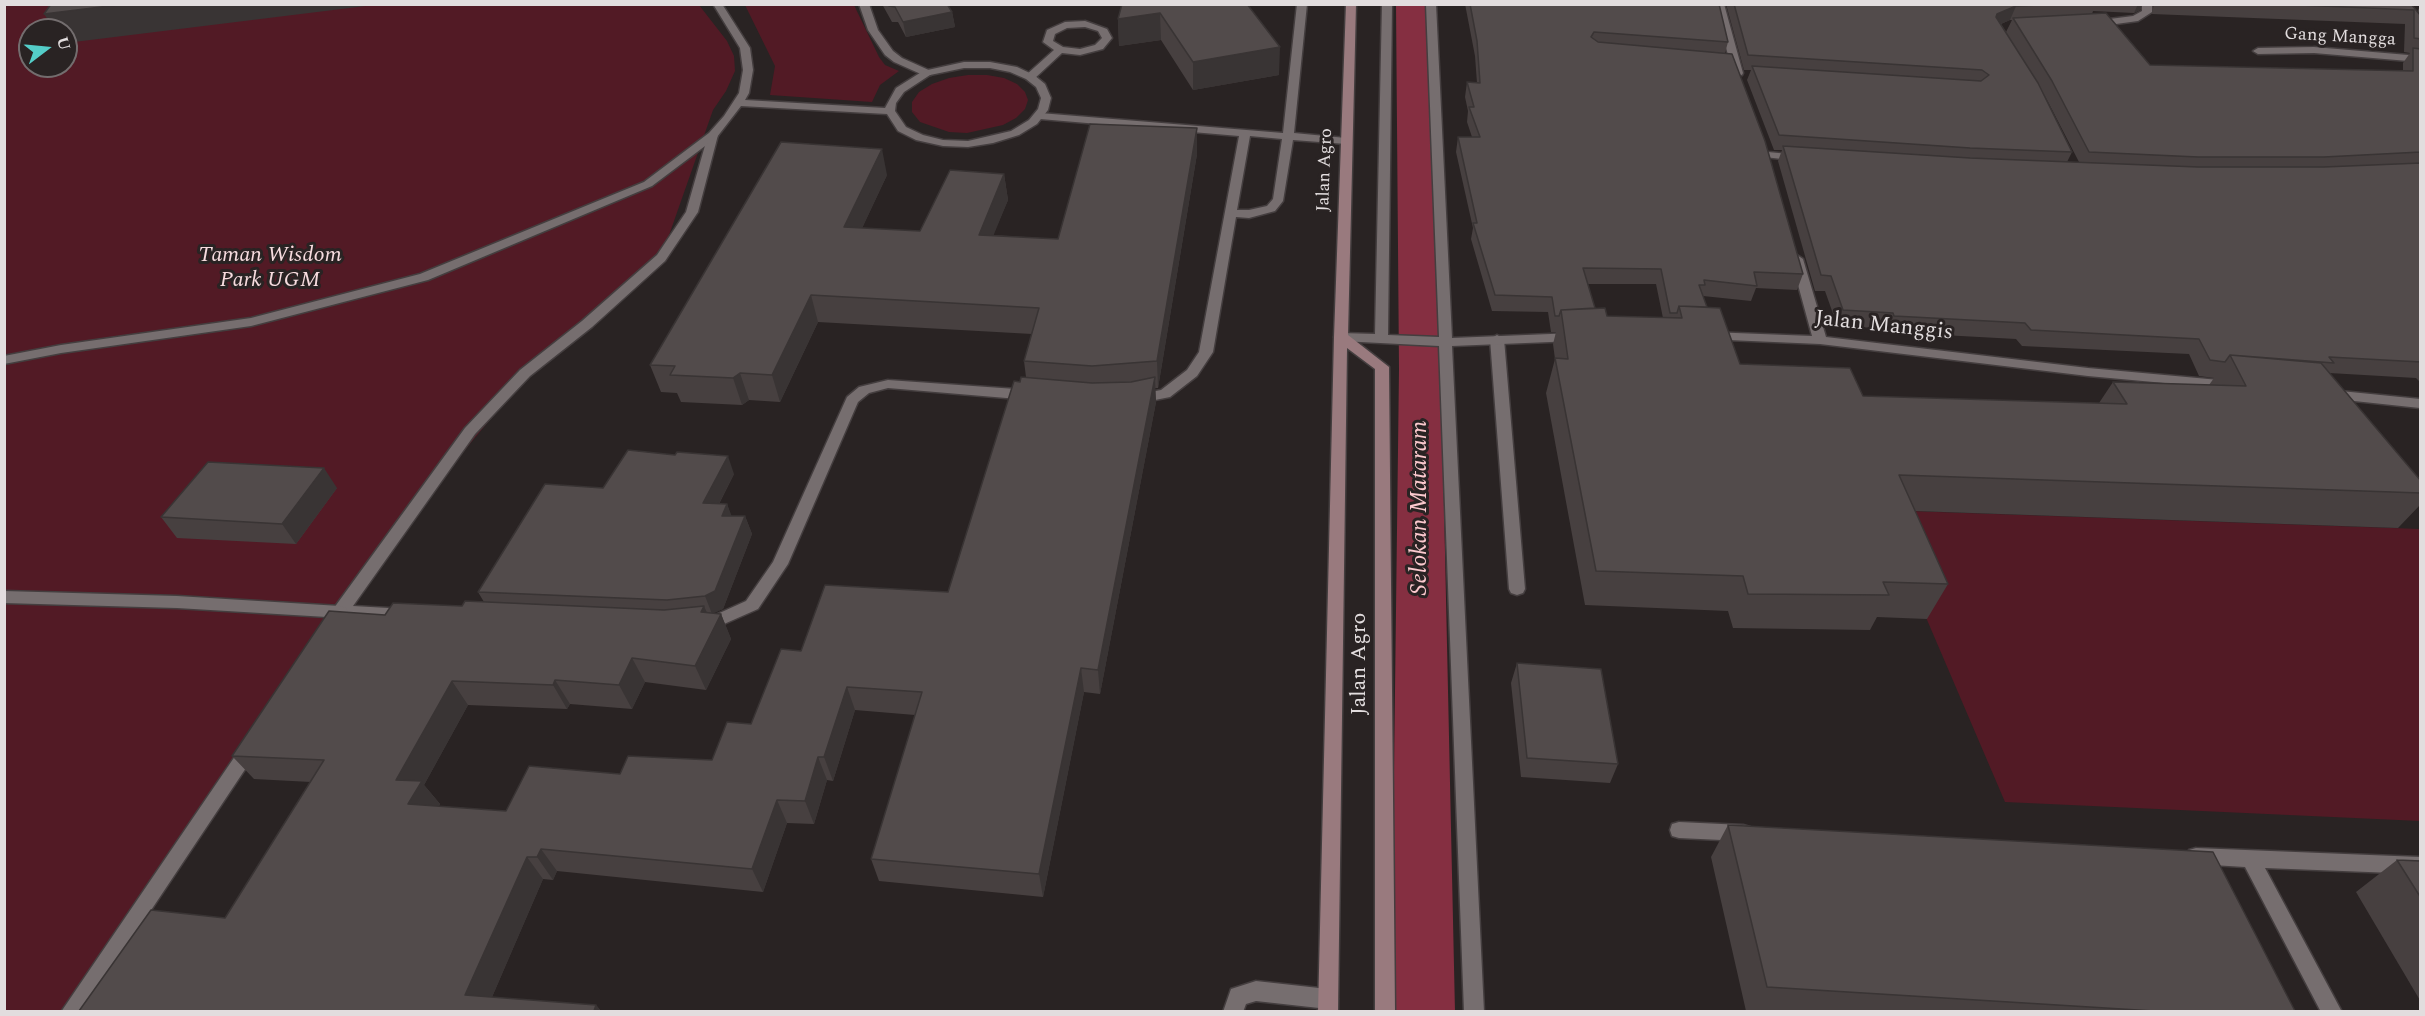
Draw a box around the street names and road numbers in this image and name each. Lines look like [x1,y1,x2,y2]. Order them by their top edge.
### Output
street label: Gang Mangga [2284,24,2396,52]
street label: Jalan Agro [1314,128,1338,212]
street label: Jalan Manggis [1814,307,1954,347]
street label: Jalan Agro [1348,613,1374,715]

